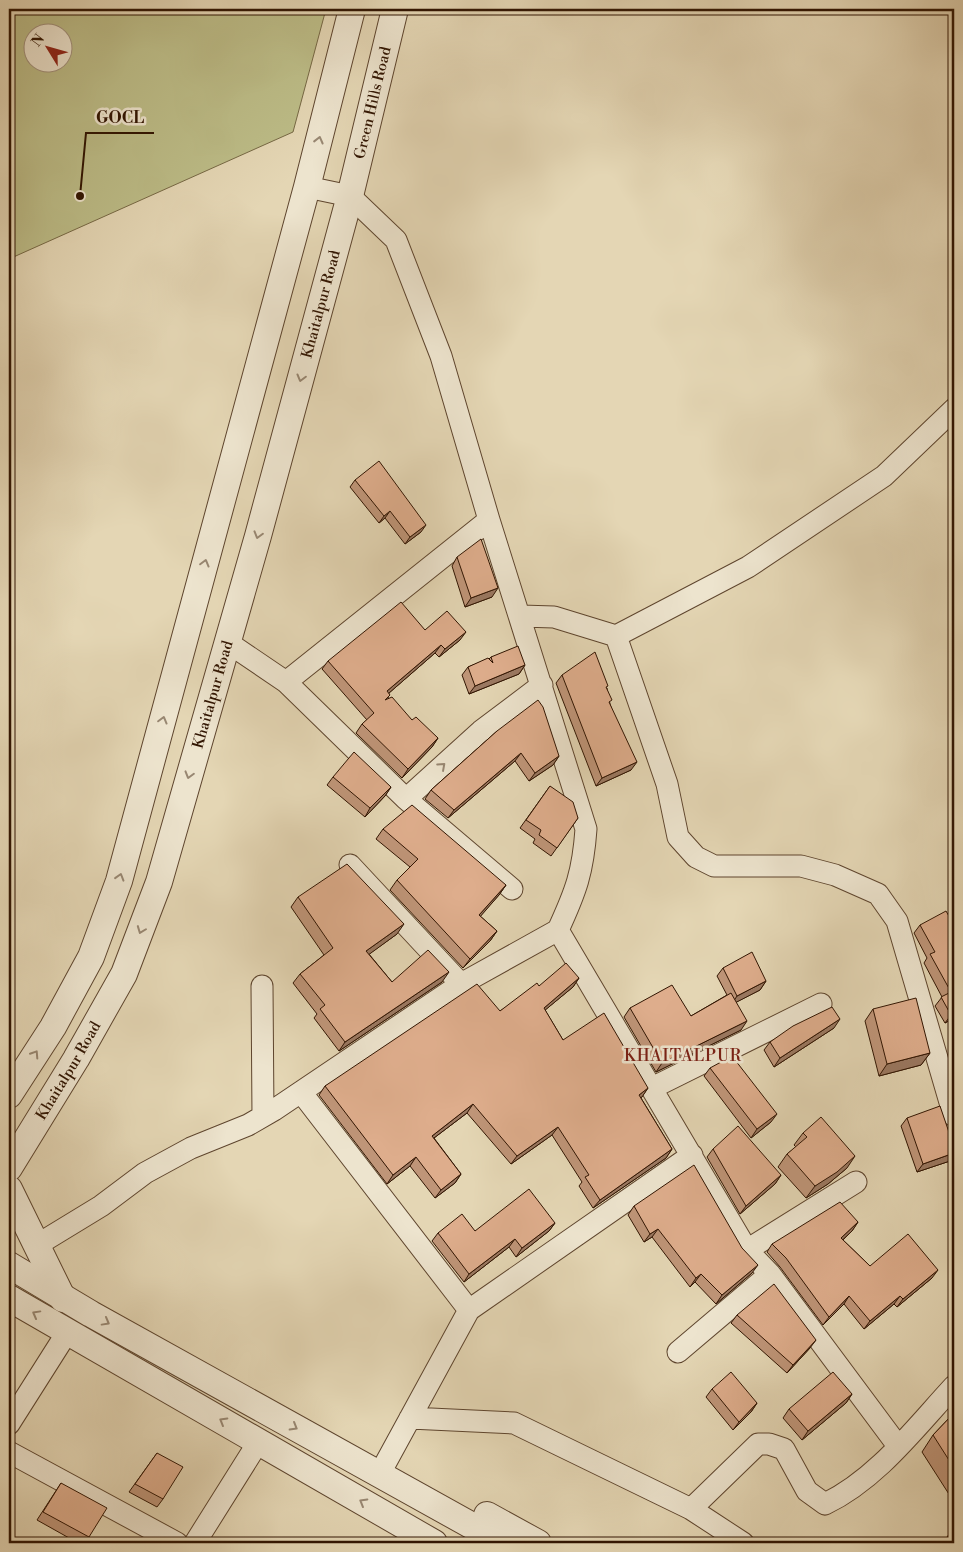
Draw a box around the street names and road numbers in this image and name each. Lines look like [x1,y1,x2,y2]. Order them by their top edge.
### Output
street label: Green Hills Road [350,44,396,161]
street label: Khaitalpur Road [297,248,345,361]
street label: Khaitalpur Road [189,638,238,751]
street label: Khaitalpur Road [32,1018,105,1124]

